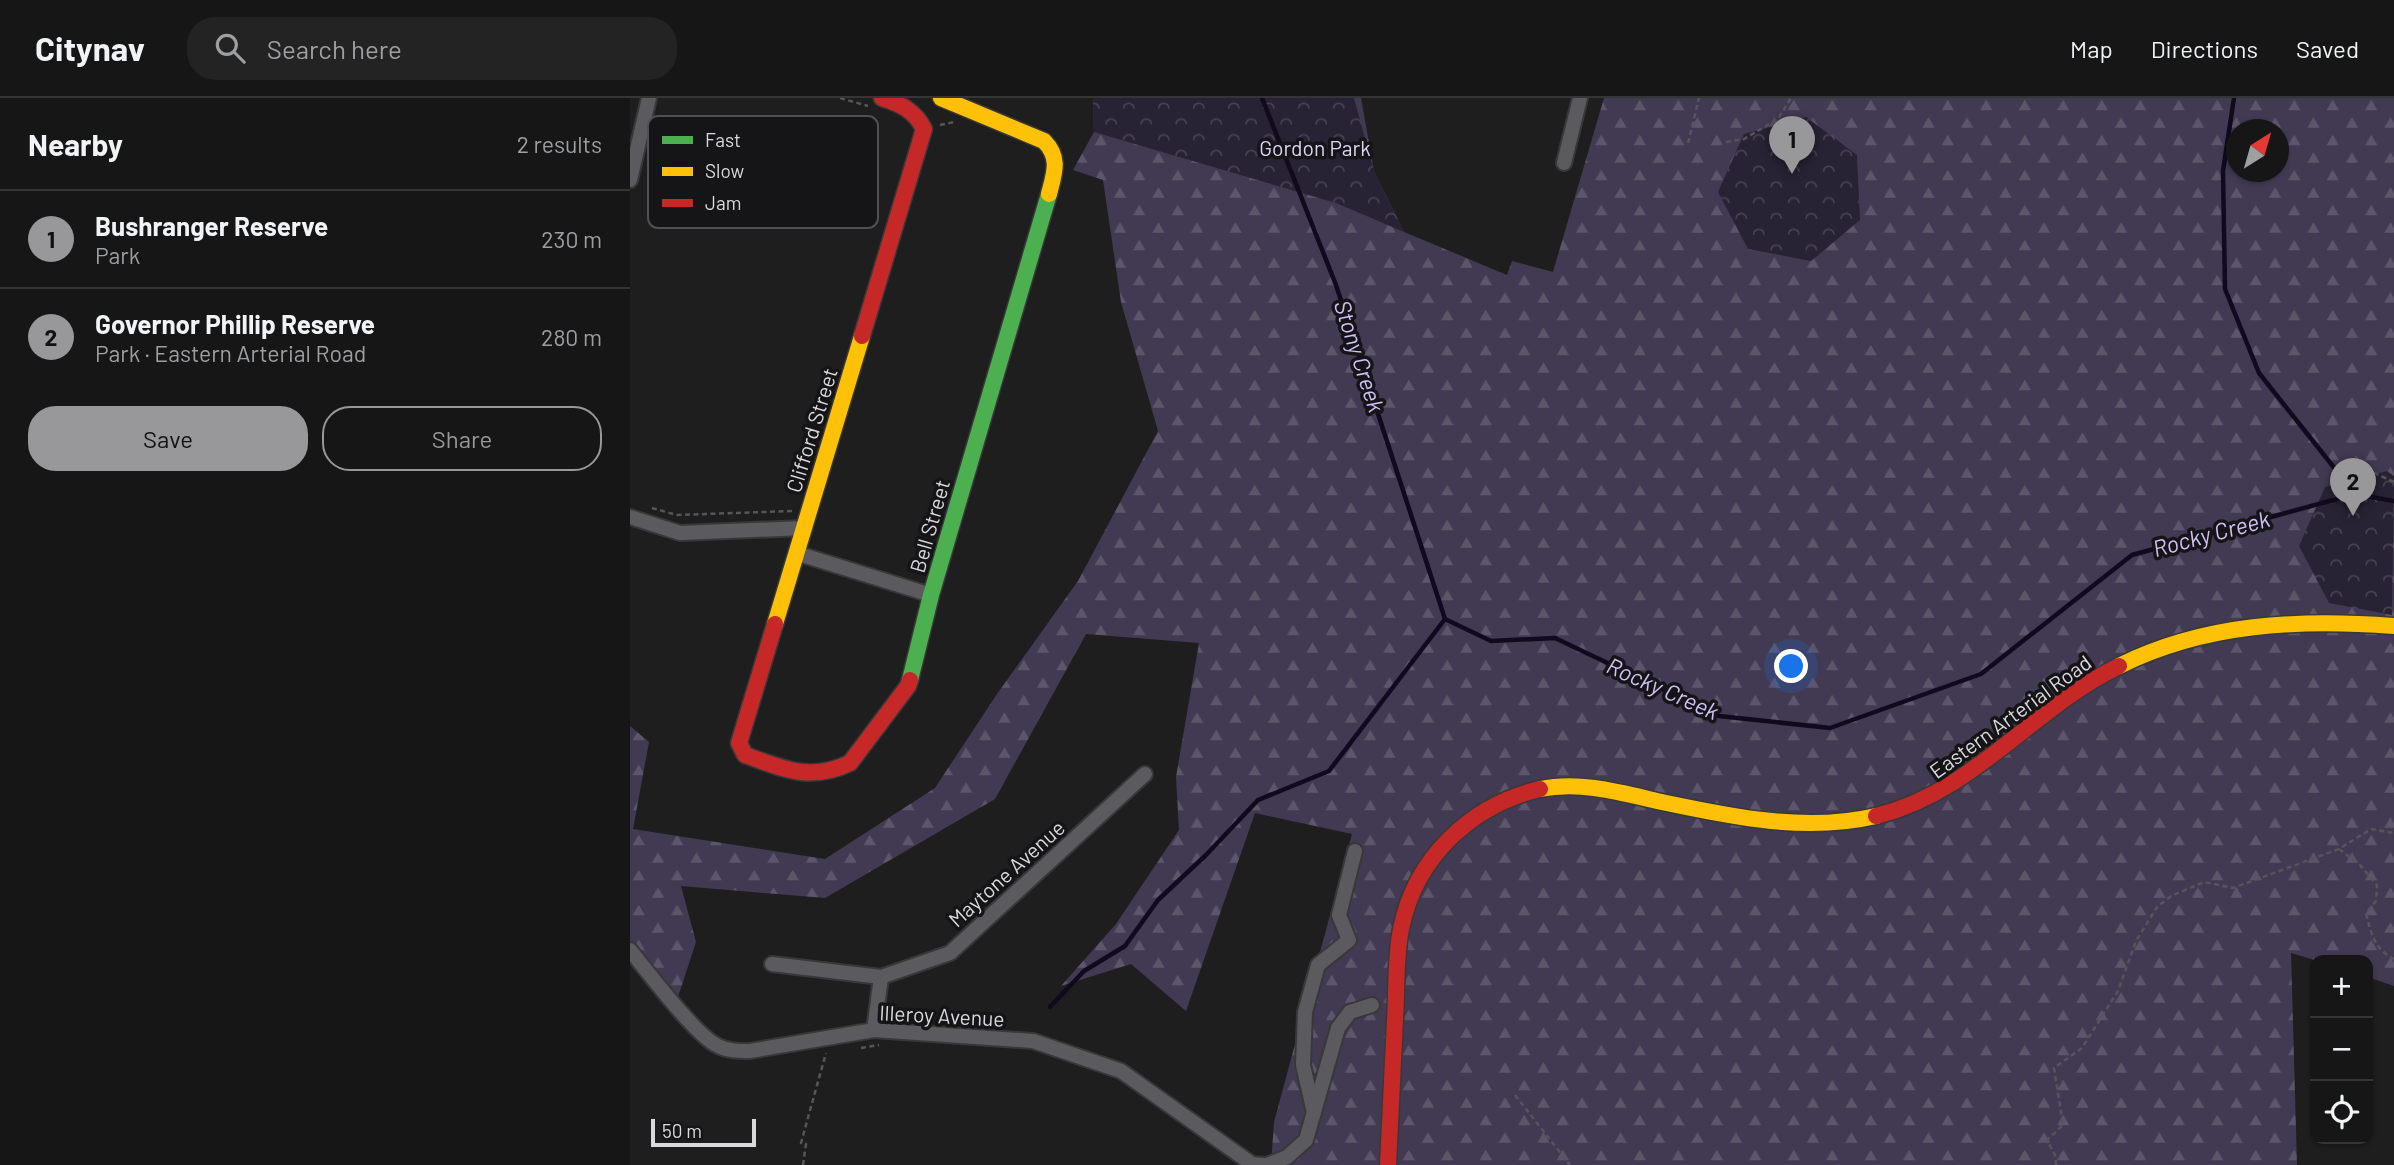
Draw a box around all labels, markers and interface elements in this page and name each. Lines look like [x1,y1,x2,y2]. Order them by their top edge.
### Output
search box [187,17,677,80]
text: Citynav [35,28,145,68]
icon: search [211,29,249,67]
text: Search here [267,33,402,64]
text: Map [2070,34,2113,63]
text: Directions [2151,34,2258,63]
text: Saved [2296,34,2359,63]
legend [648,116,878,228]
pin: 1 [1769,116,1815,174]
north arrow [2226,119,2289,182]
text: Nearby [28,126,123,162]
text: Fast [705,128,741,151]
text: 2 results [517,130,602,158]
park label: Gordon Park [1259,135,1371,160]
text: Slow [705,159,744,182]
text: Jam [705,191,741,214]
text: Bushranger Reserve [95,210,328,241]
text: 1 [47,225,55,253]
text: 230 m [541,225,602,253]
text: Park [95,241,140,269]
water label: Stony Creek [1329,296,1391,416]
text: Governor Phillip Reserve [95,308,375,339]
text: 2 [45,323,57,351]
text: 280 m [541,323,602,351]
text: Park · Eastern Arterial Road [95,339,366,367]
street label: Clifford Street [780,365,842,495]
button: Save [28,406,308,471]
button: Share [322,406,602,471]
pin: 2 [2330,458,2376,516]
street label: Bell Street [904,477,954,575]
water label: Rocky Creek [2150,504,2272,562]
your location [1774,649,1808,683]
street label: Eastern Arterial Road [1924,649,2096,783]
water label: Rocky Creek [1603,651,1723,725]
street label: Maytone Avenue [943,814,1069,932]
map controls [2310,955,2373,1144]
button: + [2310,955,2373,1018]
street label: Illeroy Avenue [879,999,1005,1031]
button: − [2310,1018,2373,1081]
button: locate [2310,1081,2373,1144]
scale bar [651,1116,756,1148]
text: 50 m [662,1119,702,1142]

